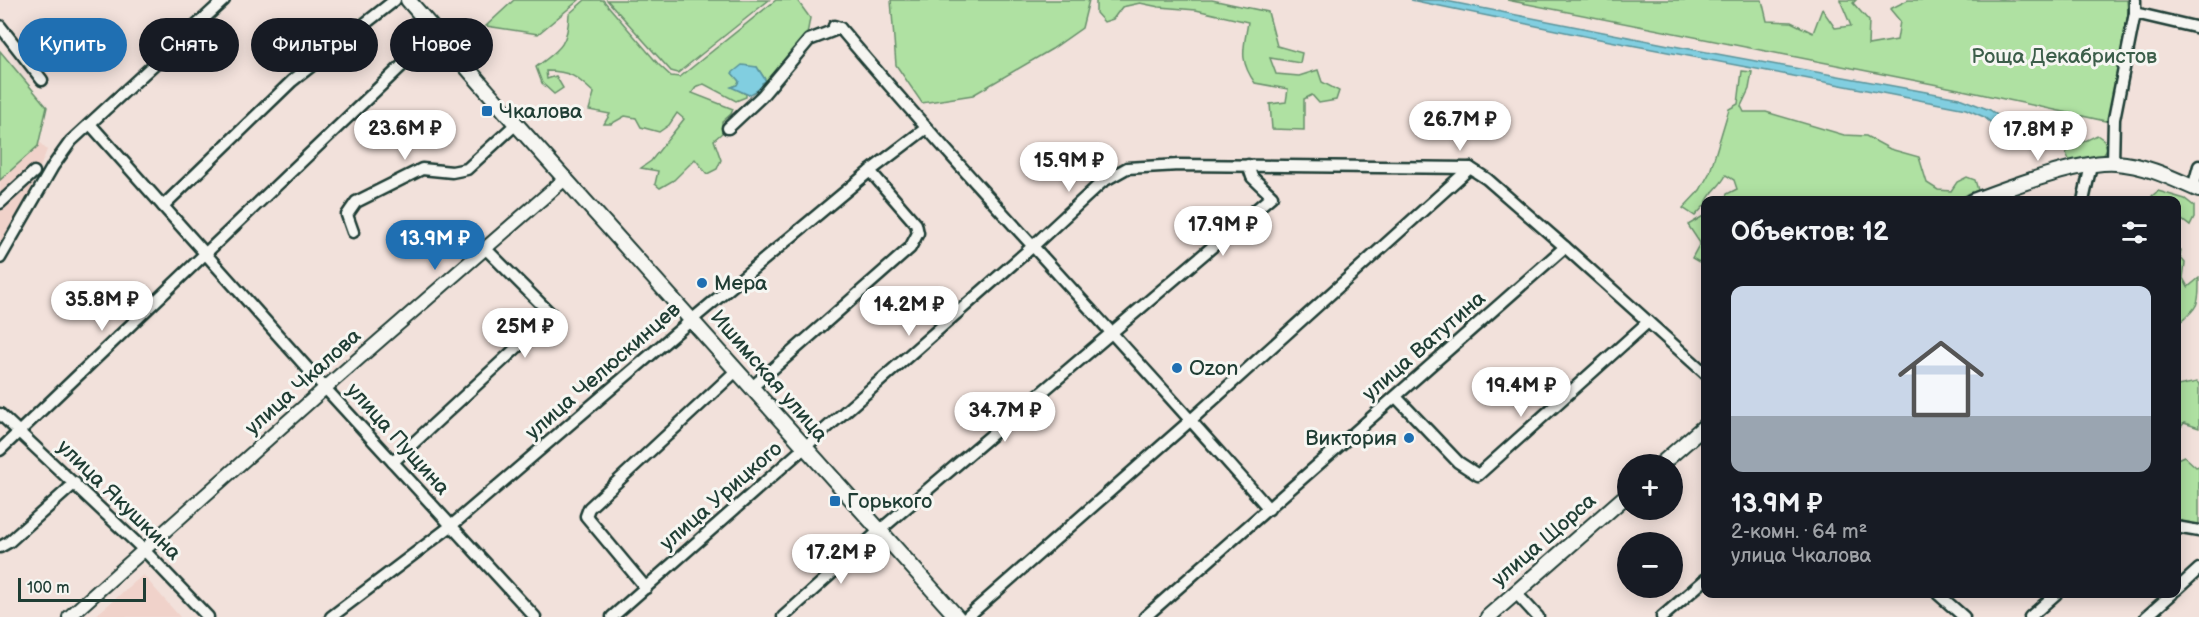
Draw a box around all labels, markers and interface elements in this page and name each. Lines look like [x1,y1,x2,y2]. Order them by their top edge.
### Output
chip: Купить [18,18,127,72]
chip: Снять [139,18,239,72]
chip: Фильтры [251,18,378,72]
chip: Новое [390,18,493,72]
park label: Роща Декабристов [1971,44,2157,69]
place label: Чкалова [499,99,583,124]
pin: 26.7M ₽ [1405,101,1515,152]
marker: Чкалова [480,104,494,118]
text: 26.7M ₽ [1423,108,1497,132]
pin: 23.6M ₽ [350,110,460,161]
pin: 17.8M ₽ [1983,111,2093,162]
text: 23.6M ₽ [368,117,442,141]
text: 17.8M ₽ [2003,118,2073,142]
pin: 15.9M ₽ [1014,142,1124,193]
text: 15.9M ₽ [1034,149,1104,173]
pin: 17.9M ₽ [1168,206,1278,257]
text: 17.9M ₽ [1188,213,1258,237]
icon: filters [2118,216,2151,249]
text: Объектов: 12 [1731,217,1889,248]
pin: 13.9M ₽ [380,220,490,271]
text: 13.9M ₽ [400,227,470,251]
place label: Мера [714,271,768,296]
marker: Мера [695,276,709,290]
pin: 35.8M ₽ [47,281,157,332]
street label: улица Ватутина [1357,285,1491,406]
pin: 14.2M ₽ [854,286,964,337]
text: 35.8M ₽ [65,288,139,312]
text: 14.2M ₽ [874,293,944,317]
street label: улица Челюскинцев [520,297,686,445]
street label: Ишимская улица [705,305,833,447]
pin: 25M ₽ [483,308,567,359]
text: 25M ₽ [496,315,554,339]
street label: улица Чкалова [240,323,367,441]
icon: home [1887,325,1995,433]
place label: Ozon [1189,356,1238,381]
marker: Ozon [1170,361,1184,375]
pin: 19.4M ₽ [1466,367,1576,418]
text: 19.4M ₽ [1486,374,1556,398]
street label: улица Пущина [341,378,455,501]
pin: 34.7M ₽ [950,392,1060,443]
text: 34.7M ₽ [968,399,1042,423]
place label: Виктория [1305,426,1397,451]
marker: Виктория [1402,431,1416,445]
street label: улица Якушкина [52,434,187,566]
street label: улица Урицкого [655,436,787,556]
map controls [1617,454,1683,598]
button: + [1617,454,1683,520]
street label: улица Щорса [1487,488,1602,592]
place label: Горького [847,489,932,514]
text: 13.9M ₽ [1731,489,1823,520]
marker: Горького [828,494,842,508]
text: 2-комн. · 64 m² [1731,520,1867,544]
button: − [1617,532,1683,598]
pin: 17.2M ₽ [786,534,896,585]
text: 17.2M ₽ [806,541,876,565]
text: улица Чкалова [1731,544,1871,568]
scale bar [18,575,146,602]
text: 100 m [27,579,70,598]

